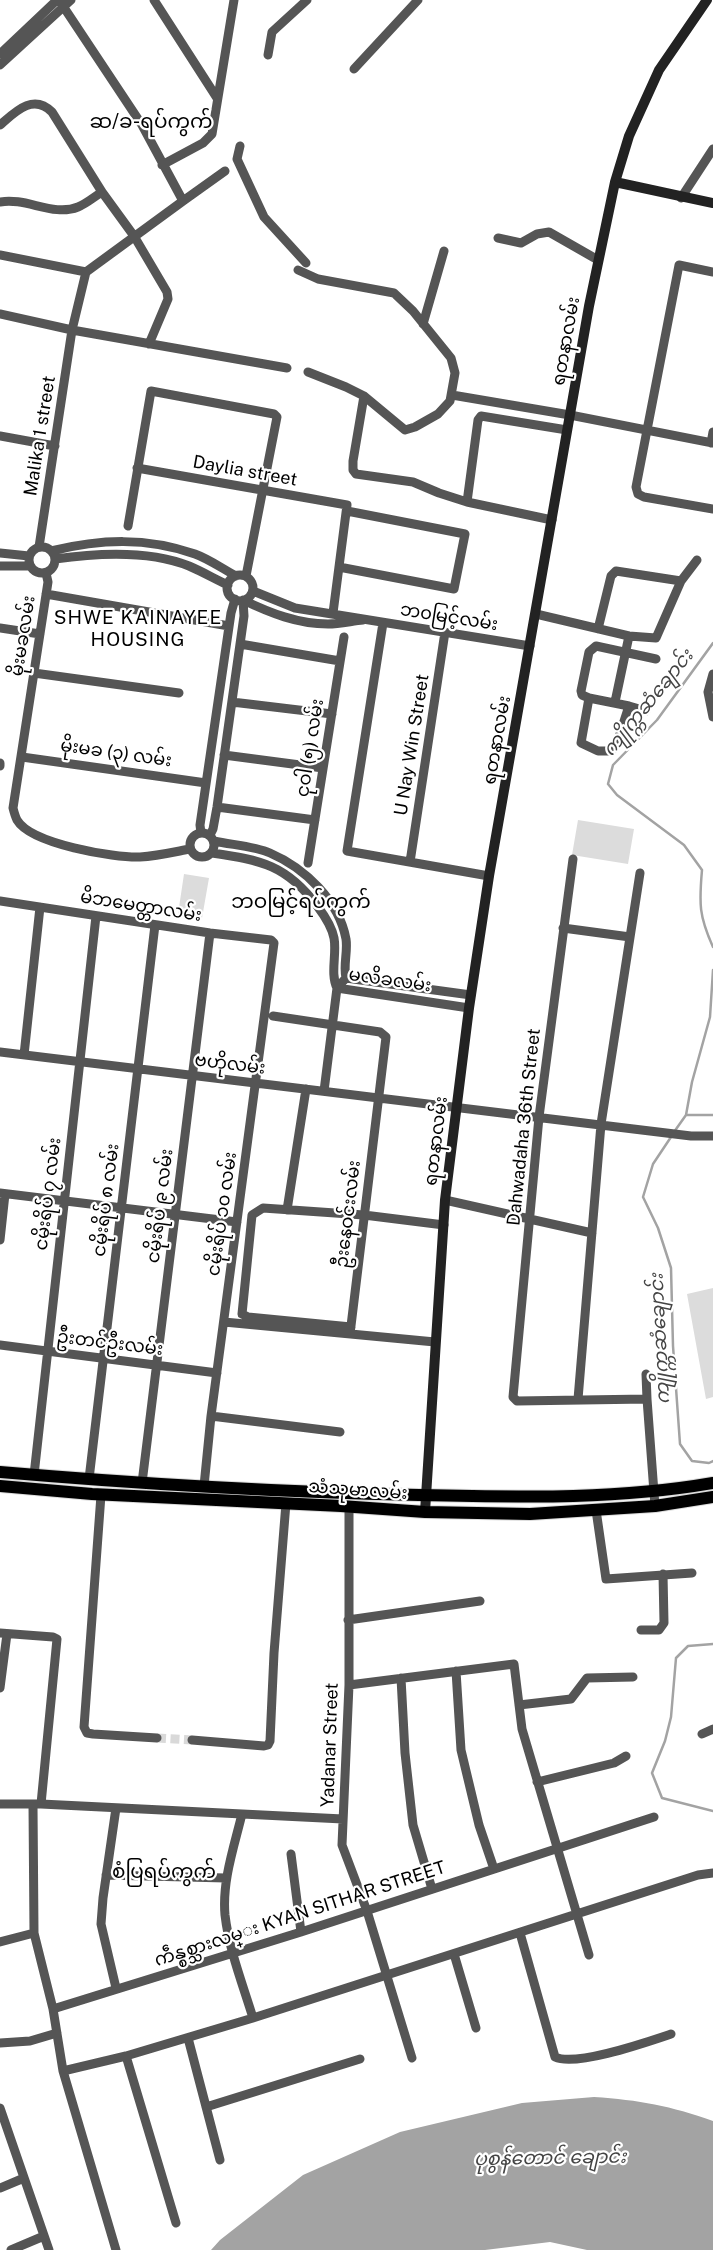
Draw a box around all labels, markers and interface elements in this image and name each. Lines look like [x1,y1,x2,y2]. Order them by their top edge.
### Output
district label: ဆ/ခ-ရပ်ကွက် [90,110,212,134]
street label: ရတနာလမ်း [548,295,584,387]
street label: Malika 1 street [20,374,60,498]
street label: Daylia street [191,451,299,491]
street label: မိုးမခလမ်း [6,594,40,678]
street label: ဘ၀မြင့်လမ်း [399,599,499,635]
district label: SHWE KAINAYEE HOUSING [52,607,224,651]
water label: ကျိုက္ကဆံချောင်း [598,645,698,761]
street label: U Nay Win Street [390,673,434,817]
street label: ရတနာလမ်း [479,694,515,786]
street label: ငုဝါ (၅) လမ်း [292,697,328,799]
street label: မိုးမခ (၃) လမ်း [59,734,173,772]
street label: မိဘမေတ္တာလမ်း [79,886,203,926]
district label: ဘဝမြင့်ရပ်ကွက် [231,890,371,914]
street label: မလိခလမ်း [347,964,433,996]
street label: Dahwadaha 36th Street [503,1027,545,1227]
street label: ဗဟိုလမ်း [193,1049,267,1079]
street label: ရတနာလမ်း [420,1095,452,1187]
street label: ငမိုးရိပ် ၇ လမ်း [30,1136,66,1252]
street label: ငမိုးရိပ် ၈ လမ်း [88,1142,124,1258]
street label: ငမိုးရိပ် ၉ လမ်း [142,1148,178,1264]
street label: ငမိုးရိပ် ၁၀ လမ်း [203,1151,241,1277]
street label: ဦးနေဝင်းလမ်း [331,1159,365,1269]
water label: ကျိုက္ကဆံချောင်း [645,1273,675,1405]
street label: ဦးတင်ဦးလမ်း [56,1326,164,1360]
street label: သံသုမာလမ်း [308,1476,408,1504]
street label: Yadanar Street [317,1682,343,1808]
street label: ကဵန္စစ္သားလမ္း KYAN SITHAR STREET [152,1857,448,1971]
district label: စံပြရပ်ကွက် [112,1860,216,1884]
water label: ပုစွန်တောင် ချောင်း [474,2145,626,2171]

